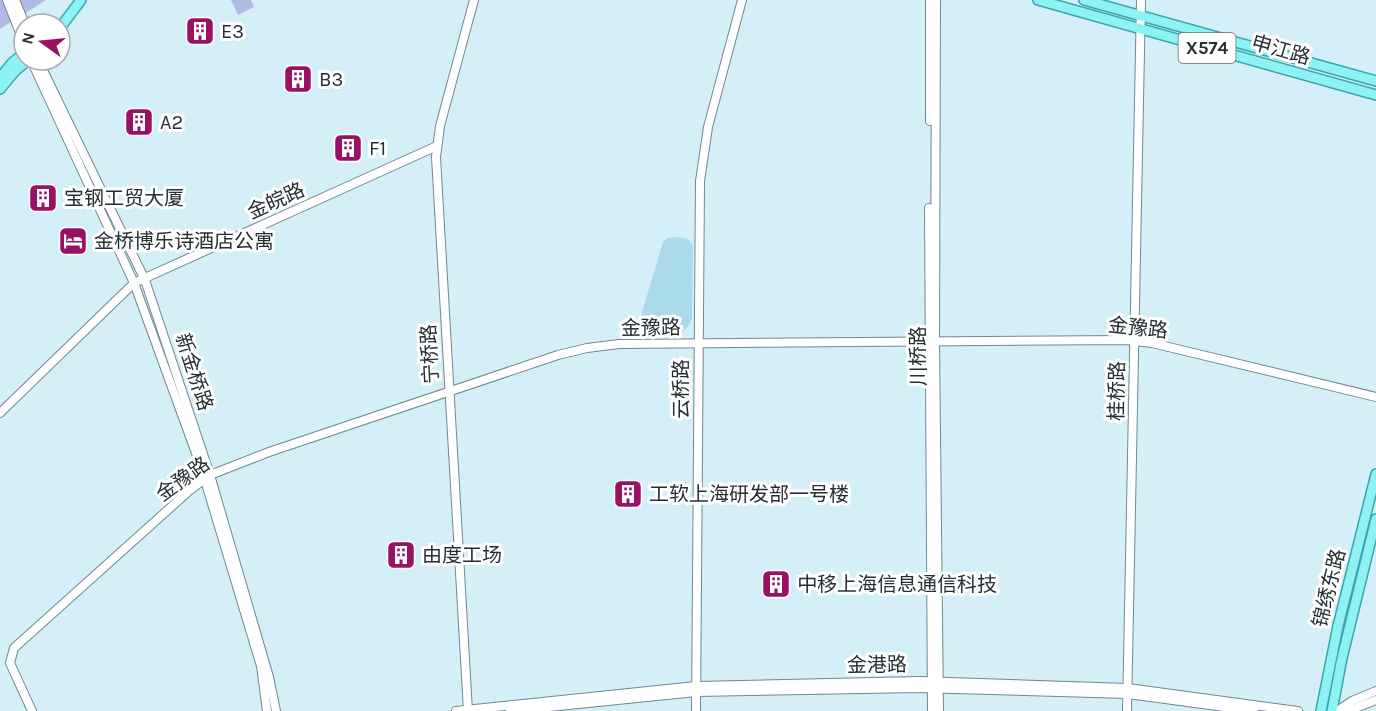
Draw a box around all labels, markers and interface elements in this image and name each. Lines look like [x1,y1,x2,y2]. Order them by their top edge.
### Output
north arrow [12,12,72,72]
building icon: E3 [184,15,216,47]
place label: E3 [221,20,244,43]
text: N [17,30,39,46]
street label: 申江路 [1249,31,1313,69]
road number: X574 [1178,33,1236,63]
building icon: B3 [282,63,314,95]
place label: B3 [319,68,343,91]
building icon: A2 [123,106,155,138]
place label: A2 [160,111,183,134]
building icon: F1 [332,132,364,164]
place label: F1 [369,137,386,160]
street label: 金皖路 [244,178,308,224]
building icon: 宝钢工贸大厦 [27,182,59,214]
place label: 宝钢工贸大厦 [64,187,184,210]
hotel icon: 金桥博乐诗酒店公寓 [57,225,89,257]
place label: 金桥博乐诗酒店公寓 [94,230,274,253]
street label: 金豫路 [1107,313,1169,343]
street label: 金豫路 [621,316,681,340]
street label: 宁桥路 [417,323,443,385]
street label: 川桥路 [907,326,930,386]
street label: 新金桥路 [171,330,217,414]
street label: 云桥路 [670,359,693,419]
street label: 桂桥路 [1105,361,1129,421]
street label: 金豫路 [152,452,214,506]
building icon: 工软上海研发部一号楼 [612,478,644,510]
place label: 工软上海研发部一号楼 [649,483,849,506]
building icon: 由度工场 [385,539,417,571]
place label: 由度工场 [422,544,502,567]
street label: 锦绣东路 [1308,546,1350,630]
building icon: 中移上海信息通信科技 [760,568,792,600]
place label: 中移上海信息通信科技 [797,573,997,596]
street label: 金港路 [847,653,907,677]

